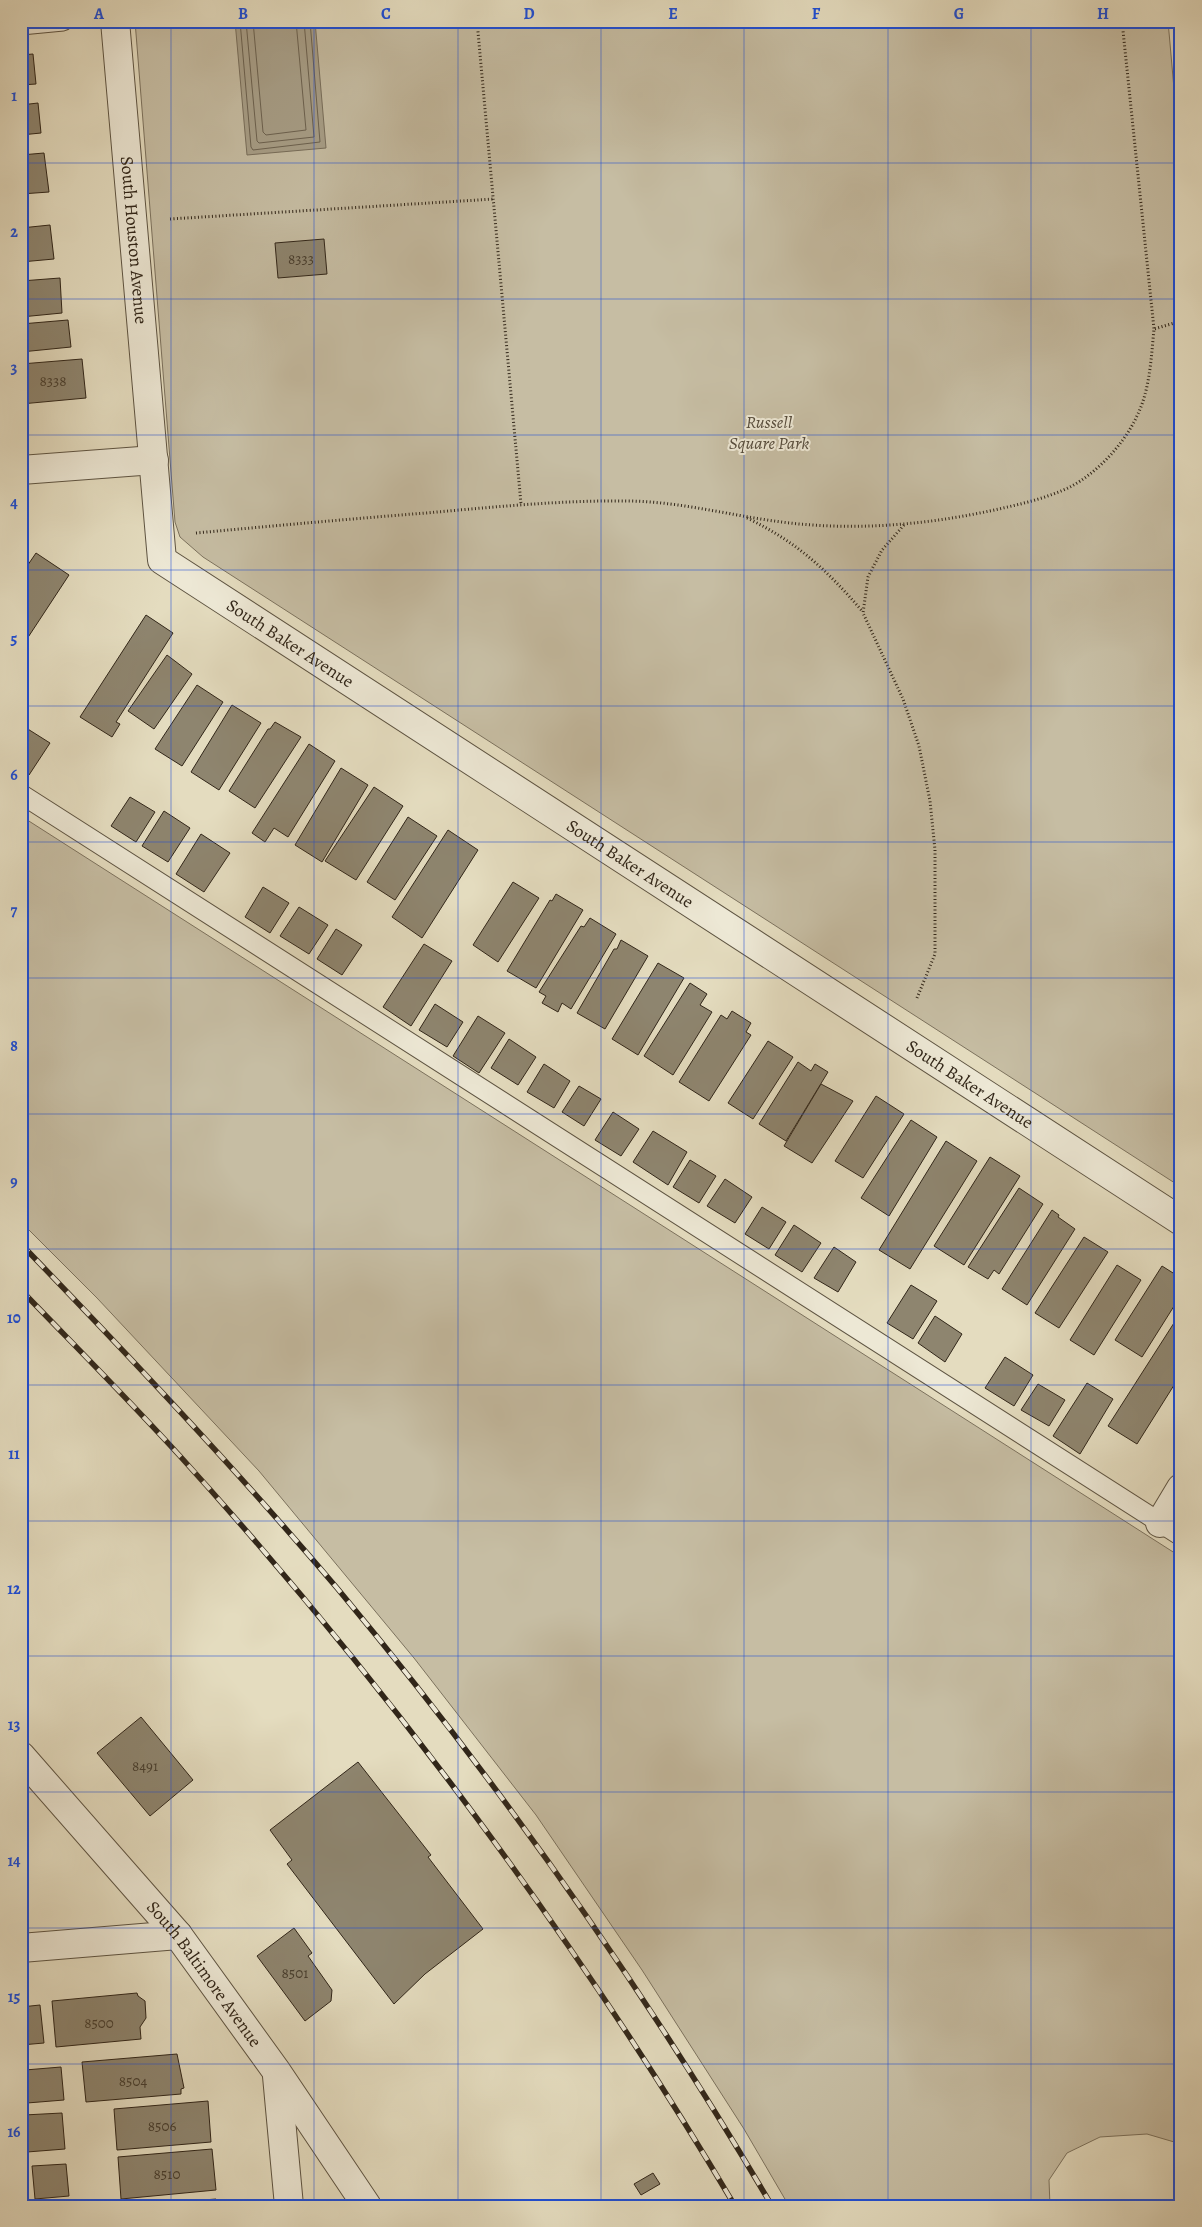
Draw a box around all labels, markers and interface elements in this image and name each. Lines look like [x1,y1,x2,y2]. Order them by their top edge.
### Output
text: A [93,3,105,25]
text: B [238,3,248,25]
text: C [381,3,391,25]
text: D [523,3,535,25]
text: E [668,3,678,25]
text: F [812,3,821,25]
text: G [954,3,964,25]
text: H [1097,3,1109,25]
text: 1 [11,85,17,107]
street label: South Houston Avenue [115,155,153,325]
text: 2 [10,221,18,243]
house number: 8333 [288,249,314,269]
text: 3 [11,357,18,379]
house number: 8338 [39,371,67,391]
park label: Russell Square Park [729,410,809,455]
text: 4 [10,492,18,514]
street label: South Baker Avenue [222,593,359,693]
text: 5 [11,628,18,650]
text: 6 [10,764,18,786]
street label: South Baker Avenue [562,814,698,914]
text: 7 [11,900,18,922]
street label: South Baker Avenue [902,1034,1038,1134]
text: 8 [10,1035,18,1057]
text: 9 [10,1171,18,1193]
text: 10 [7,1307,21,1329]
text: 11 [8,1443,20,1465]
text: 12 [7,1578,21,1600]
text: 13 [8,1714,20,1736]
house number: 8491 [132,1756,158,1776]
text: 14 [7,1850,21,1872]
street label: South Baltimore Avenue [141,1896,267,2052]
house number: 8501 [282,1963,308,1983]
text: 15 [8,1986,20,2008]
house number: 8500 [84,2013,114,2033]
house number: 8504 [119,2071,147,2091]
house number: 8506 [148,2116,176,2136]
text: 16 [7,2121,21,2143]
house number: 8510 [154,2164,180,2184]

